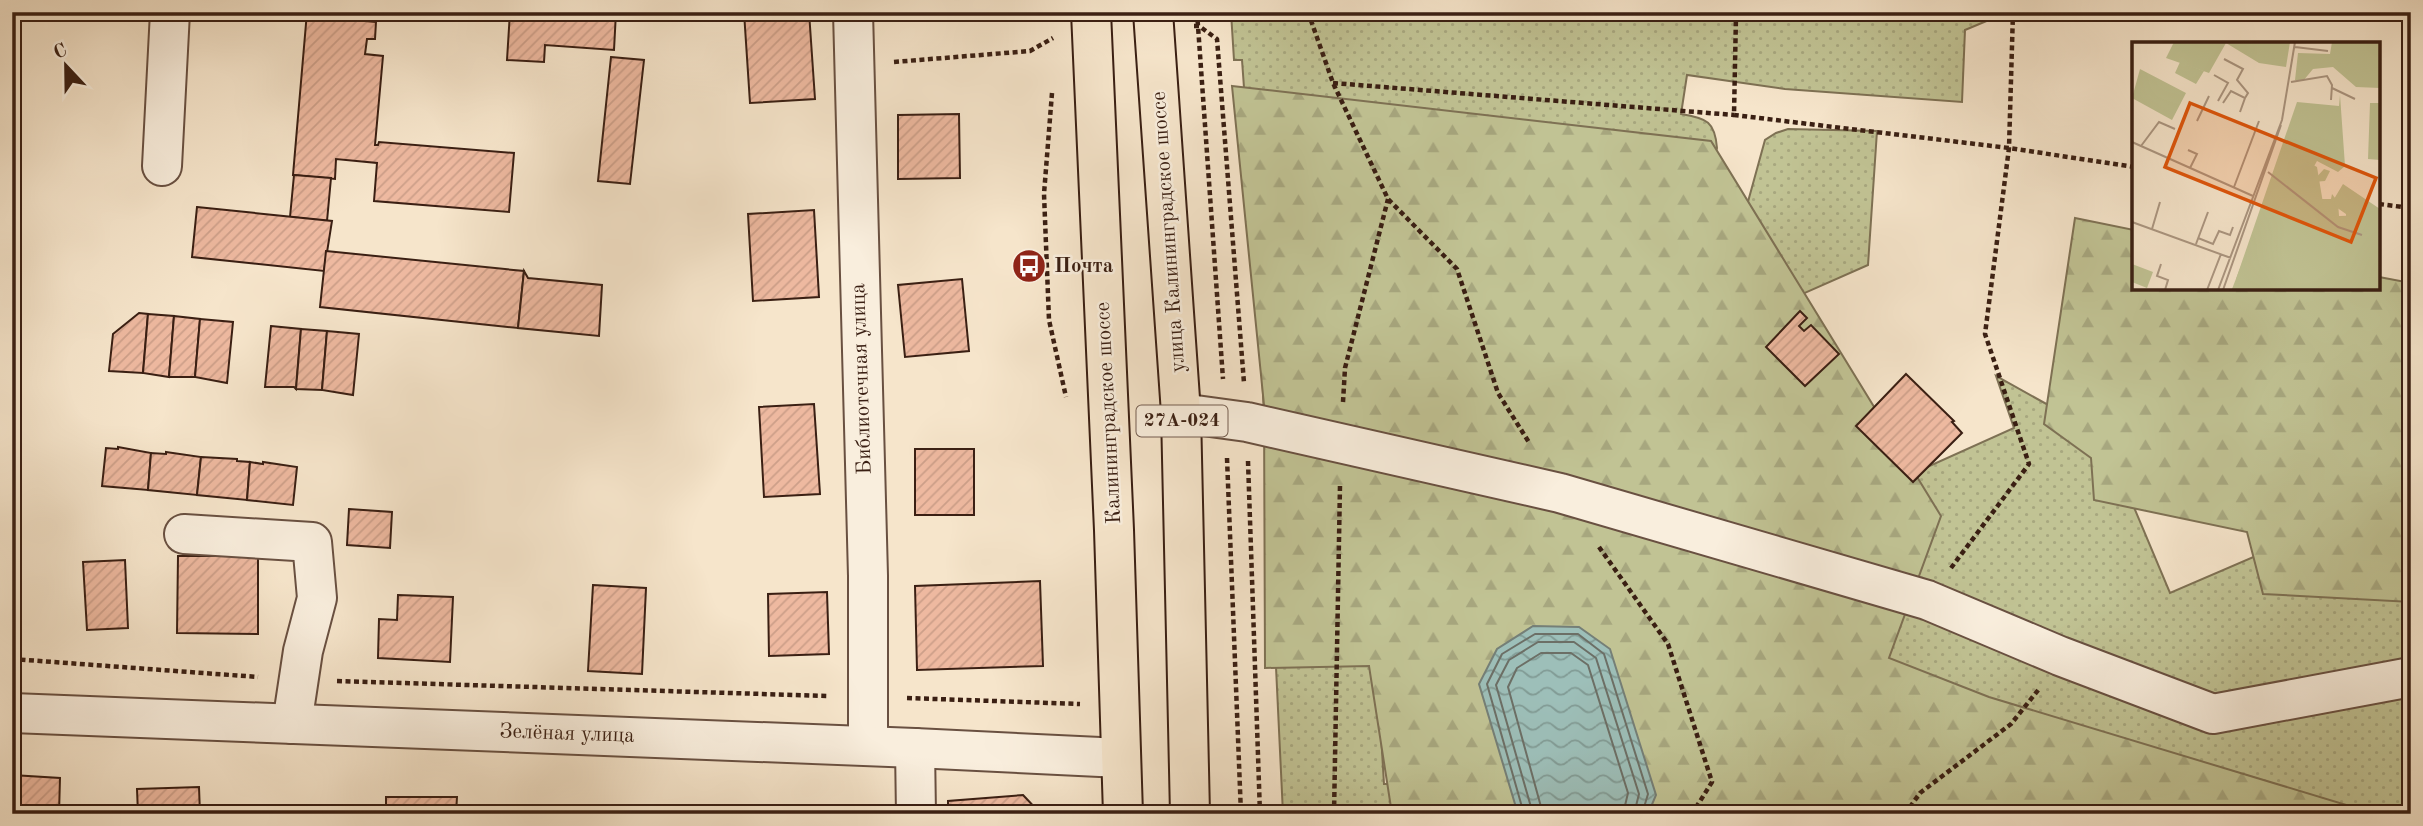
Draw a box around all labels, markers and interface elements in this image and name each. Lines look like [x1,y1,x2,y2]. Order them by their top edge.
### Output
north arrow [32,32,102,102]
text: С [51,41,70,64]
inset map [2132,42,2381,290]
street label: улица Калининградское шоссе [1149,91,1189,373]
bus stop icon: Почта [1010,247,1048,285]
place label: Почта [1054,256,1114,277]
street label: Библиотечная улица [848,283,876,475]
street label: Калининградское шоссе [1093,301,1125,525]
road number: 27А-024 [1136,406,1228,436]
street label: Зелёная улица [499,721,635,747]

